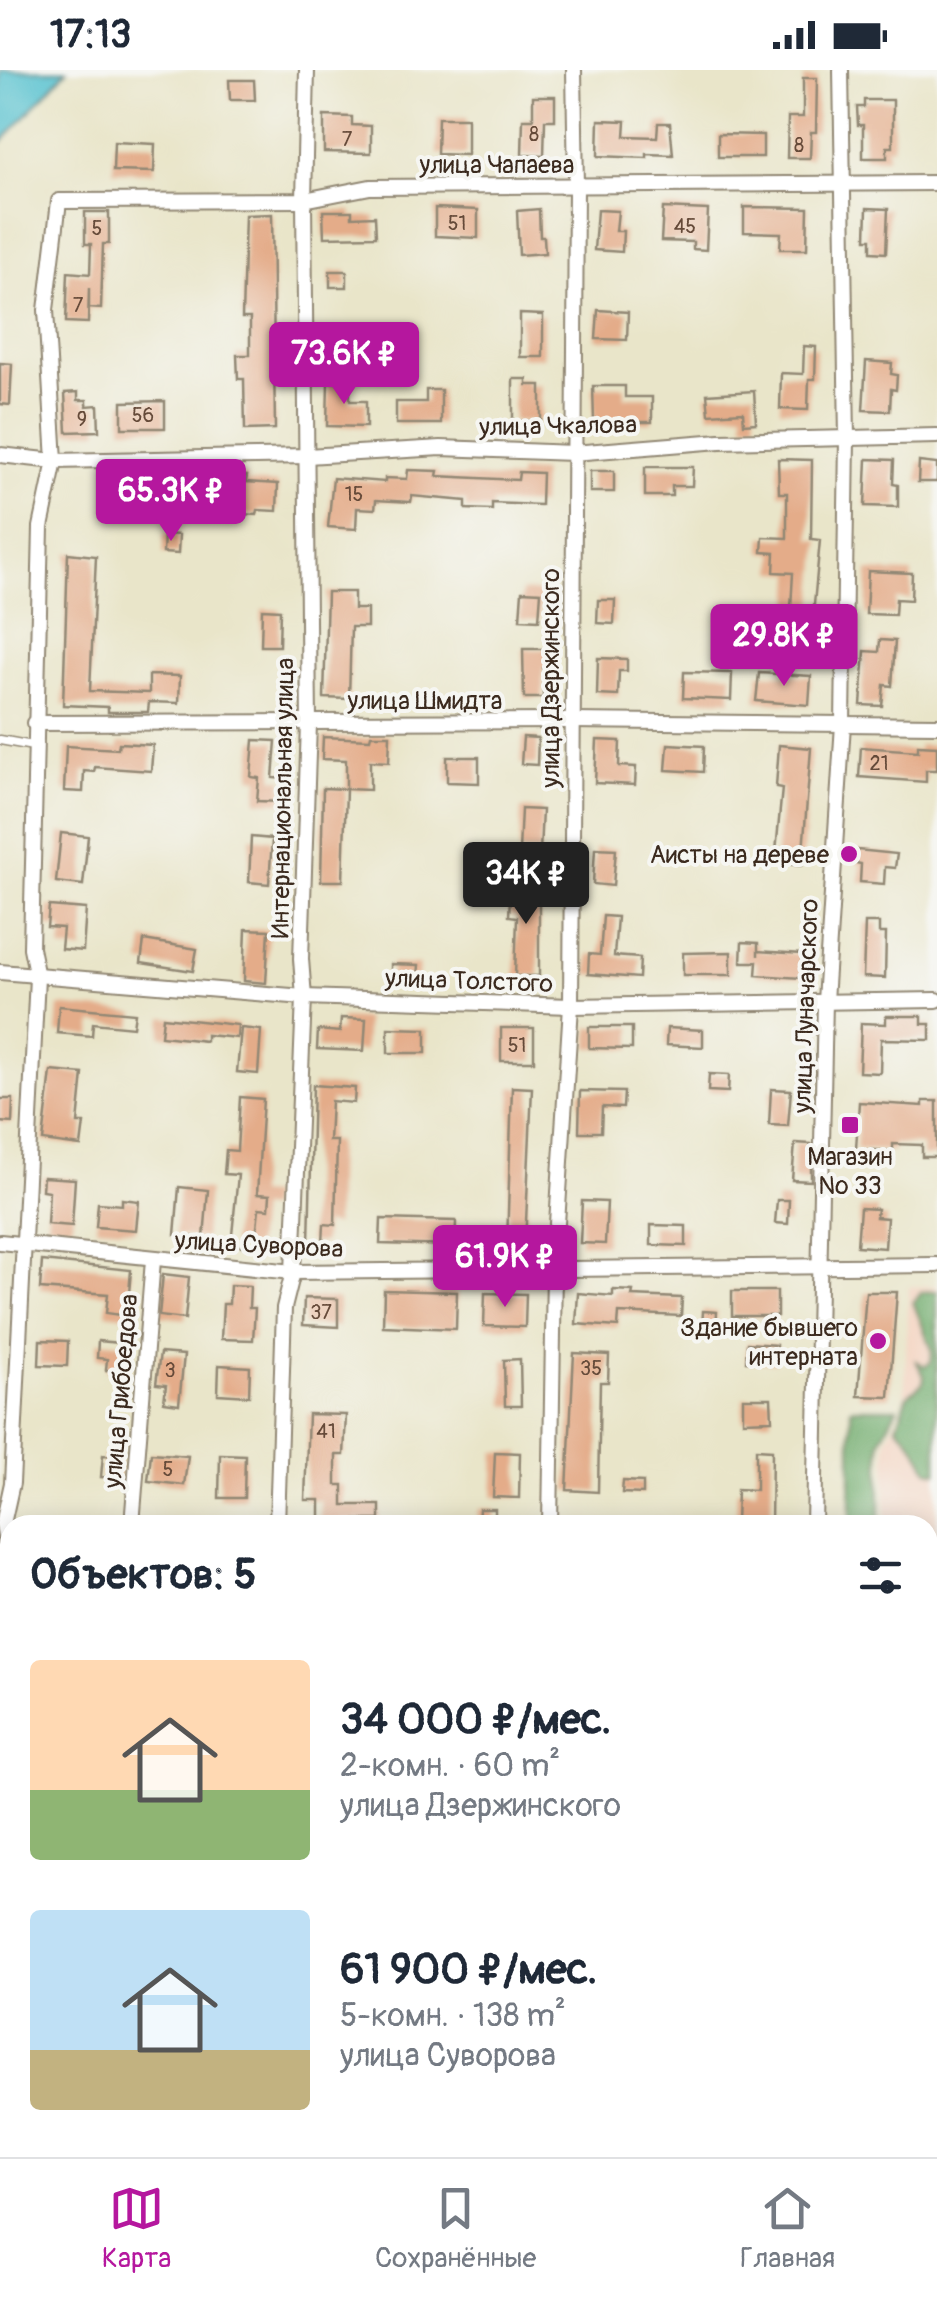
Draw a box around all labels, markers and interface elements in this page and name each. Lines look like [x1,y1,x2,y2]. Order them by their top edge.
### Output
text: 17:13 [50,11,131,59]
house number: 8 [529,122,539,147]
house number: 7 [342,127,353,152]
house number: 8 [794,133,804,158]
street label: улица Чапаева [419,150,574,181]
house number: 51 [448,211,466,236]
house number: 45 [674,214,696,239]
house number: 5 [92,216,102,241]
house number: 7 [73,293,84,318]
pin: 73.6K ₽ [252,322,436,407]
text: 73.6K ₽ [291,334,397,374]
house number: 56 [132,403,154,428]
house number: 9 [77,407,87,432]
street label: улица Чкалова [478,410,637,443]
pin: 65.3K ₽ [79,459,263,544]
text: 65.3K ₽ [118,471,224,511]
house number: 15 [345,482,363,507]
street label: улица Дзержинского [536,568,567,789]
pin: 29.8K ₽ [692,604,876,689]
text: 29.8K ₽ [733,616,835,656]
street label: Интернациональная улица [266,657,301,939]
street label: улица Шмидта [347,686,502,717]
house number: 21 [870,751,889,776]
place label: Аисты на дереве [650,840,830,871]
pin: 34K ₽ [456,842,596,927]
marker: Аисты на дереве [838,843,860,865]
text: 34K ₽ [485,854,567,894]
street label: улица Луначарского [787,898,826,1115]
street label: улица Толстого [383,963,554,1000]
house number: 51 [508,1033,526,1058]
marker: Магазин № 33 [839,1114,861,1136]
place label: Магазин № 33 [807,1142,893,1202]
pin: 61.9K ₽ [413,1225,597,1310]
street label: улица Суворова [173,1226,344,1265]
text: 61.9K ₽ [455,1237,555,1277]
street label: улица Грибоедова [97,1293,145,1491]
house number: 37 [310,1300,332,1325]
place label: Здание бывшего интерната [680,1313,858,1373]
marker: Здание бывшего интерната [867,1330,889,1352]
house number: 35 [580,1356,602,1381]
house number: 3 [164,1358,176,1383]
house number: 41 [316,1419,336,1444]
house number: 5 [163,1457,173,1482]
icon: filters [853,1548,908,1603]
text: Объектов: 5 [30,1549,257,1601]
text: 34 000 ₽/мес. [340,1694,611,1746]
icon: home [110,1700,230,1820]
text: 2-комн. · 60 m² [340,1746,560,1786]
text: улица Дзержинского [340,1786,621,1826]
text: 61 900 ₽/мес. [340,1944,597,1996]
icon: home [110,1950,230,2070]
text: 5-комн. · 138 m² [340,1996,566,2036]
text: улица Суворова [340,2036,556,2076]
tab: Карта [102,2181,171,2276]
tab: Сохранённые [375,2181,536,2276]
tab: Главная [740,2181,835,2276]

